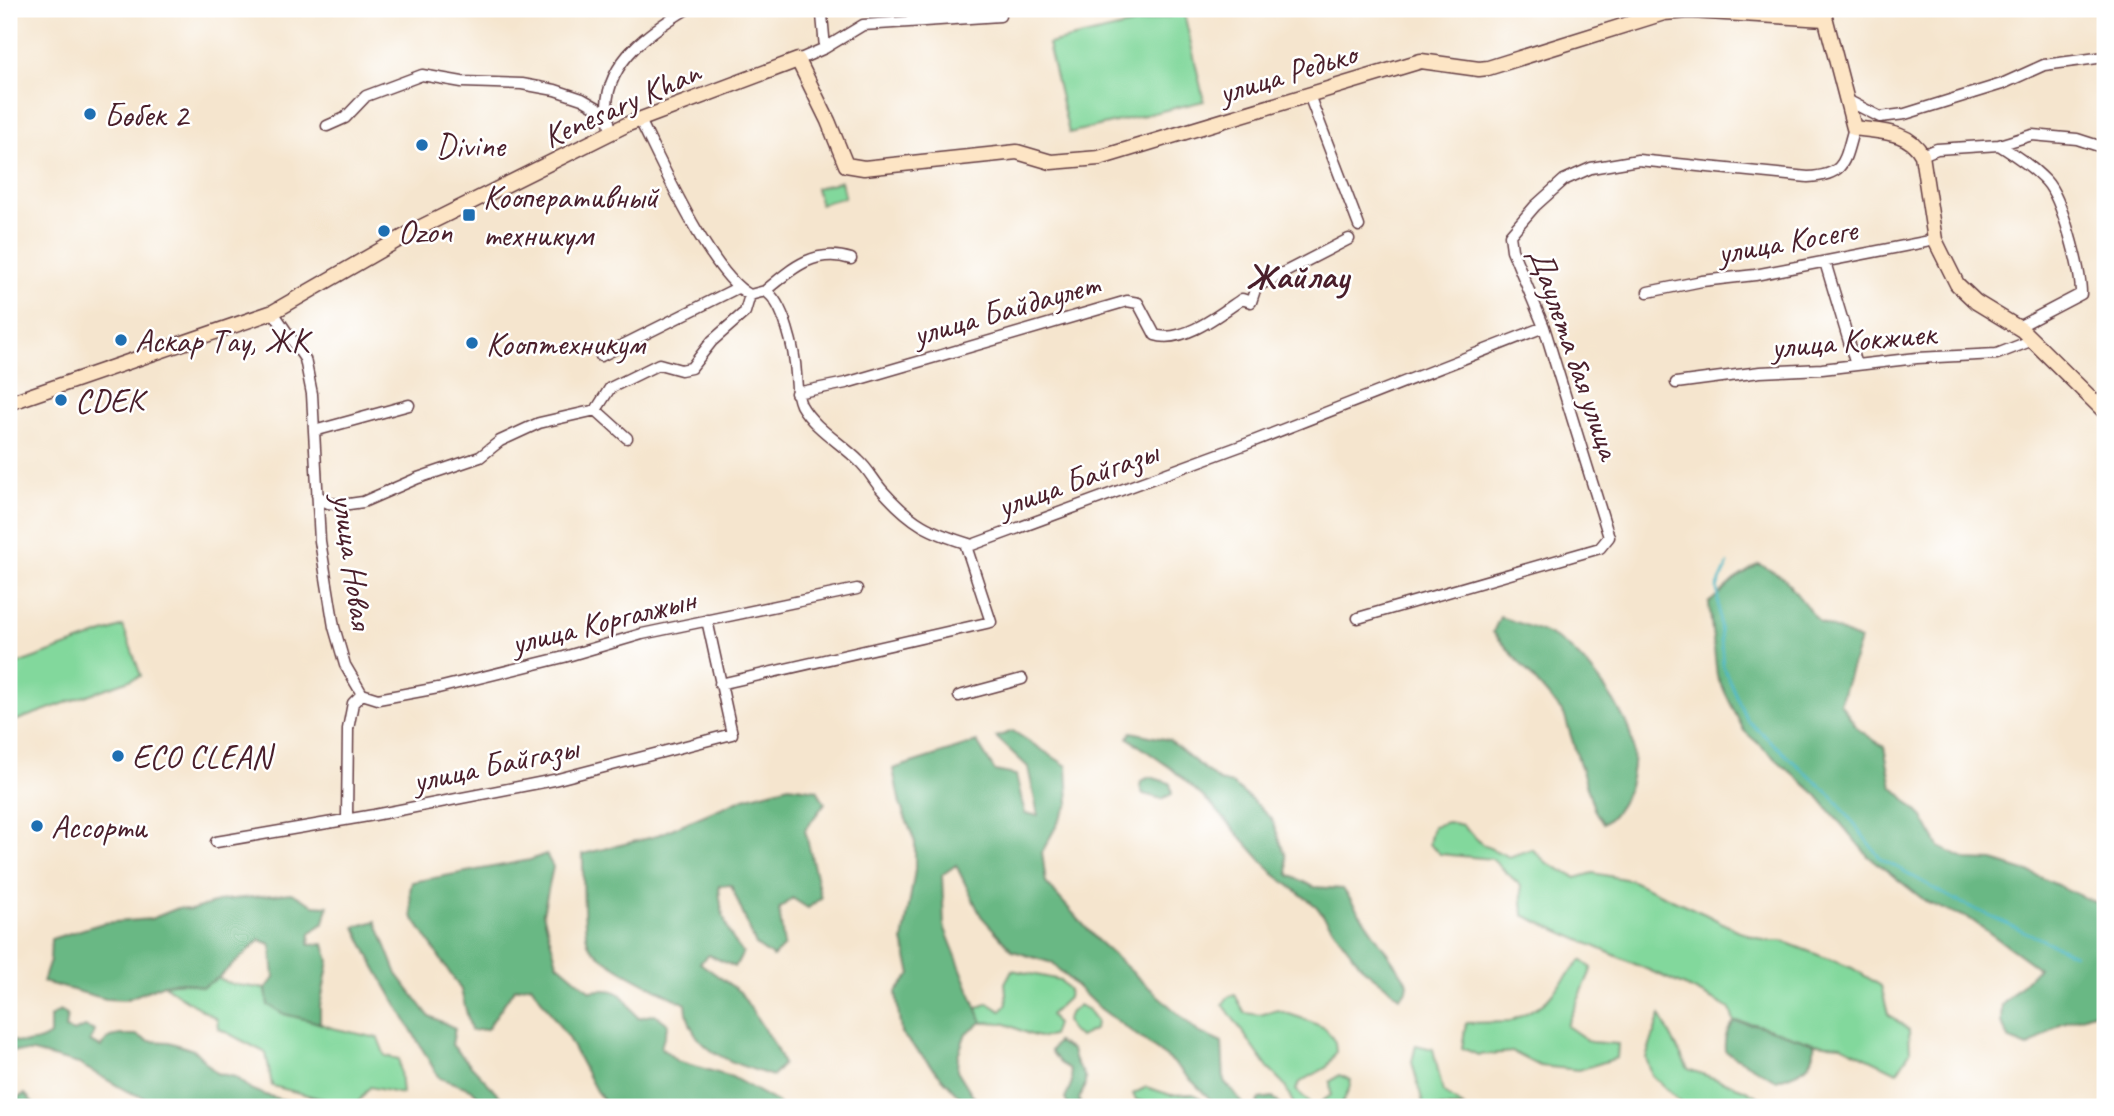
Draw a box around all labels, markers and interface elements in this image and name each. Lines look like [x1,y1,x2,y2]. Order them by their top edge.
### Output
street label: улица Редько [1211,31,1365,114]
street label: Kenesary Khan [536,50,709,157]
place label: Бөбек 2 [104,94,191,136]
marker: Бөбек 2 [82,106,98,122]
place label: Divine [436,125,507,167]
marker: Divine [414,137,430,153]
place label: Кооперативный техникум [483,176,660,256]
marker: Кооперативный техникум [461,207,477,223]
street label: улица Косеге [1712,208,1862,274]
place label: Ozon [398,211,452,253]
marker: Ozon [376,223,392,239]
street label: Даулета бая улица [1519,242,1632,467]
district label: Жайлау [1246,254,1352,299]
street label: улица Байдаулет [906,262,1106,356]
street label: улица Кокжиек [1767,312,1940,368]
place label: Аскар Тау, ЖК [135,320,314,362]
place label: Кооптехникум [486,323,647,365]
marker: Аскар Тау, ЖК [113,332,129,348]
marker: Кооптехникум [464,335,480,351]
place label: CDEK [75,380,148,422]
marker: CDEK [53,392,69,408]
street label: улица Байгазы [990,430,1166,528]
street label: улица Новая [322,489,384,634]
street label: улица Коргалжын [505,577,702,665]
street label: улица Байгазы [407,725,584,802]
place label: ECO CLEAN [132,736,276,778]
marker: ECO CLEAN [110,748,126,764]
place label: Ассорти [51,806,149,848]
marker: Ассорти [29,818,45,834]

